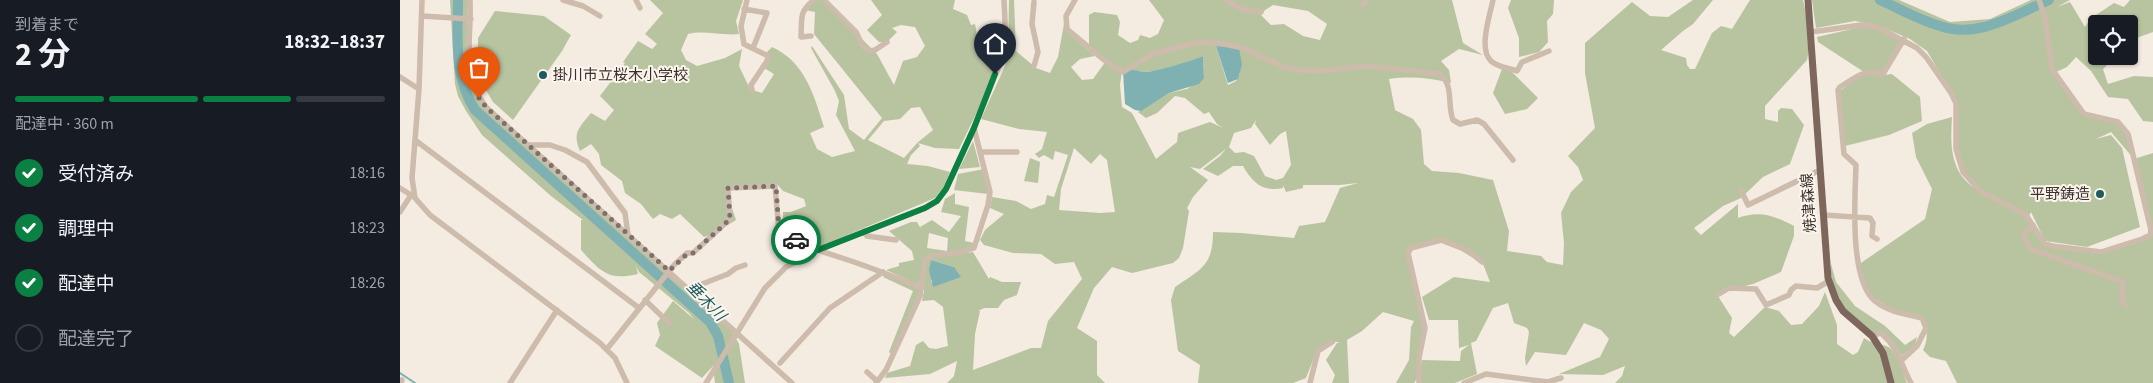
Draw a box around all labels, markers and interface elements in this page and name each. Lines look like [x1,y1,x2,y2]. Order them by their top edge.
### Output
text: 到着まで [15,14,79,36]
map controls [2088,15,2138,65]
button: locate [2088,15,2138,65]
pin [974,23,1016,74]
text: 18:32–18:37 [284,29,385,56]
icon: home [981,30,1009,58]
text: 2 分 [15,32,70,78]
pin [458,47,500,98]
icon: bag [465,54,493,82]
place label: 掛川市立桜木小学校 [553,65,688,86]
marker: 掛川市立桜木小学校 [537,69,549,81]
text: 配達中 · 360 m [15,113,114,135]
icon: check [15,159,43,187]
text: 受付済み [58,161,134,188]
text: 18:16 [349,162,385,184]
street label: 焼津森線 [1796,172,1822,234]
place label: 平野鋳造 [2030,184,2090,205]
marker: 平野鋳造 [2094,188,2106,200]
icon: check [15,214,43,242]
courier [771,215,821,265]
text: 調理中 [58,216,115,243]
text: 18:23 [349,217,385,239]
icon: car [782,226,810,254]
icon: check [15,269,43,297]
text: 配達中 [58,271,115,298]
text: 18:26 [349,272,385,294]
water label: 垂木川 [681,276,732,327]
text: 配達完了 [58,326,134,353]

